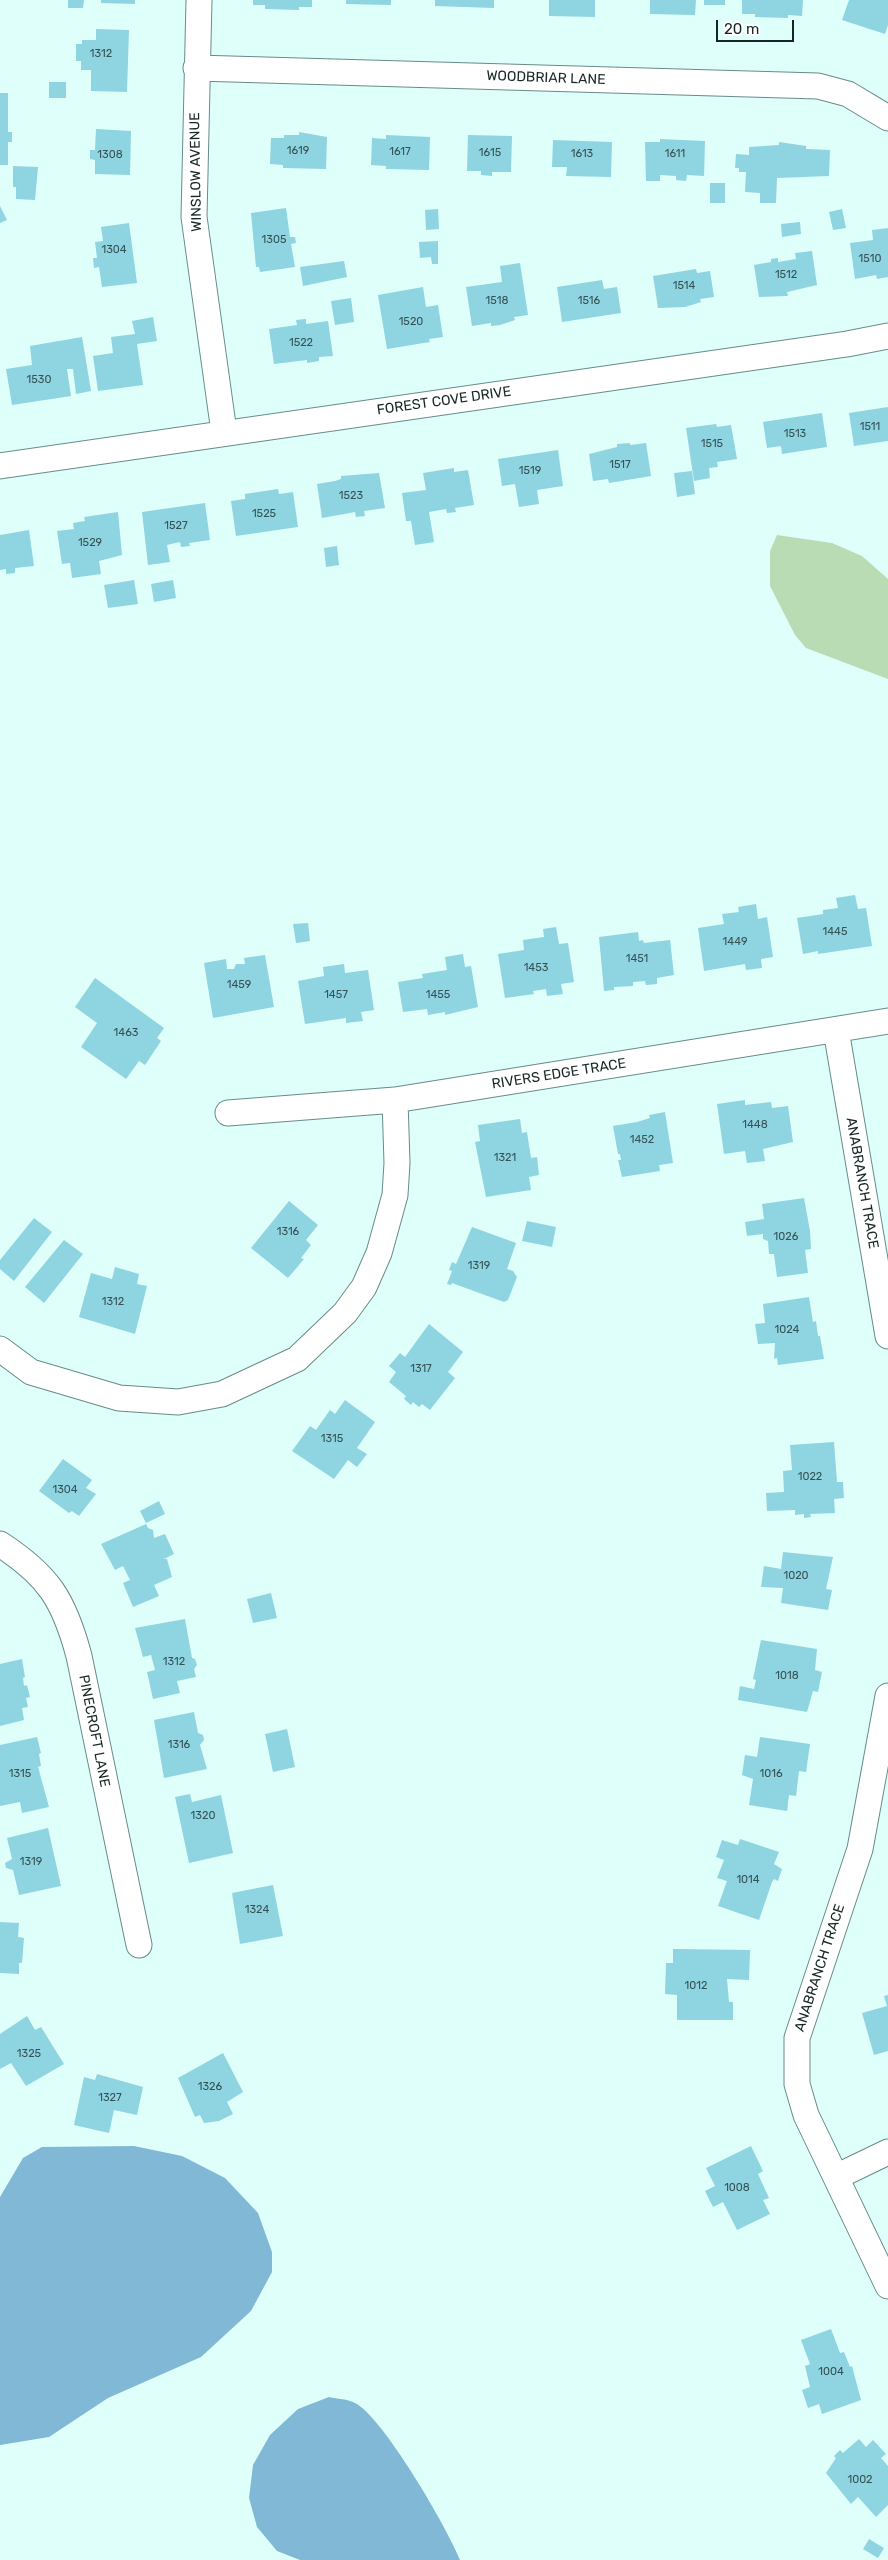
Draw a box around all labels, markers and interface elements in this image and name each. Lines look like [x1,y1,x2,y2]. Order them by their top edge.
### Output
scale bar [718,10,796,42]
text: 20 m [724,20,759,38]
house number: 1312 [90,47,112,61]
street label: WOODBRIAR LANE [486,68,606,88]
street label: WINSLOW AVENUE [187,112,205,232]
house number: 1619 [287,144,309,158]
house number: 1617 [389,145,411,159]
house number: 1615 [479,146,501,160]
house number: 1613 [571,147,593,161]
house number: 1611 [665,147,685,161]
house number: 1308 [97,148,123,162]
house number: 1305 [262,233,286,247]
house number: 1304 [101,243,127,257]
house number: 1510 [859,252,881,266]
house number: 1512 [775,268,797,282]
house number: 1514 [673,279,695,293]
house number: 1518 [486,294,508,308]
house number: 1516 [578,294,600,308]
house number: 1520 [399,315,423,329]
house number: 1522 [289,336,313,350]
house number: 1530 [27,373,51,387]
street label: FOREST COVE DRIVE [376,383,512,419]
house number: 1511 [860,420,880,434]
house number: 1513 [784,427,806,441]
house number: 1515 [701,437,723,451]
house number: 1517 [609,458,631,472]
house number: 1519 [519,464,541,478]
house number: 1523 [339,489,363,503]
house number: 1525 [252,507,276,521]
house number: 1527 [164,519,188,533]
house number: 1529 [78,536,102,550]
house number: 1445 [823,925,847,939]
house number: 1449 [723,935,747,949]
house number: 1451 [626,952,648,966]
house number: 1453 [524,961,548,975]
house number: 1459 [227,978,251,992]
house number: 1457 [324,988,348,1002]
house number: 1455 [426,988,450,1002]
house number: 1463 [114,1026,138,1040]
street label: RIVERS EDGE TRACE [491,1055,627,1093]
street label: ANABRANCH TRACE [842,1116,882,1250]
house number: 1448 [742,1118,768,1132]
house number: 1452 [630,1133,654,1147]
house number: 1321 [494,1151,516,1165]
house number: 1316 [277,1225,299,1239]
house number: 1026 [774,1230,798,1244]
house number: 1319 [468,1259,490,1273]
house number: 1312 [102,1295,124,1309]
house number: 1024 [775,1323,799,1337]
house number: 1317 [410,1362,432,1376]
house number: 1315 [321,1432,343,1446]
house number: 1022 [798,1470,822,1484]
house number: 1304 [52,1483,78,1497]
house number: 1020 [783,1569,809,1583]
house number: 1312 [163,1655,185,1669]
house number: 1018 [775,1669,799,1683]
street label: PINECROFT LANE [75,1673,113,1789]
house number: 1316 [168,1738,190,1752]
house number: 1315 [9,1767,31,1781]
house number: 1016 [759,1767,783,1781]
house number: 1320 [191,1809,215,1823]
house number: 1319 [20,1855,42,1869]
house number: 1014 [736,1873,760,1887]
street label: ANABRANCH TRACE [791,1902,849,2034]
house number: 1324 [245,1903,269,1917]
house number: 1012 [685,1979,707,1993]
house number: 1325 [17,2047,41,2061]
house number: 1326 [198,2080,222,2094]
house number: 1327 [98,2091,122,2105]
house number: 1008 [724,2181,750,2195]
house number: 1004 [818,2365,844,2379]
house number: 1002 [847,2473,873,2487]

